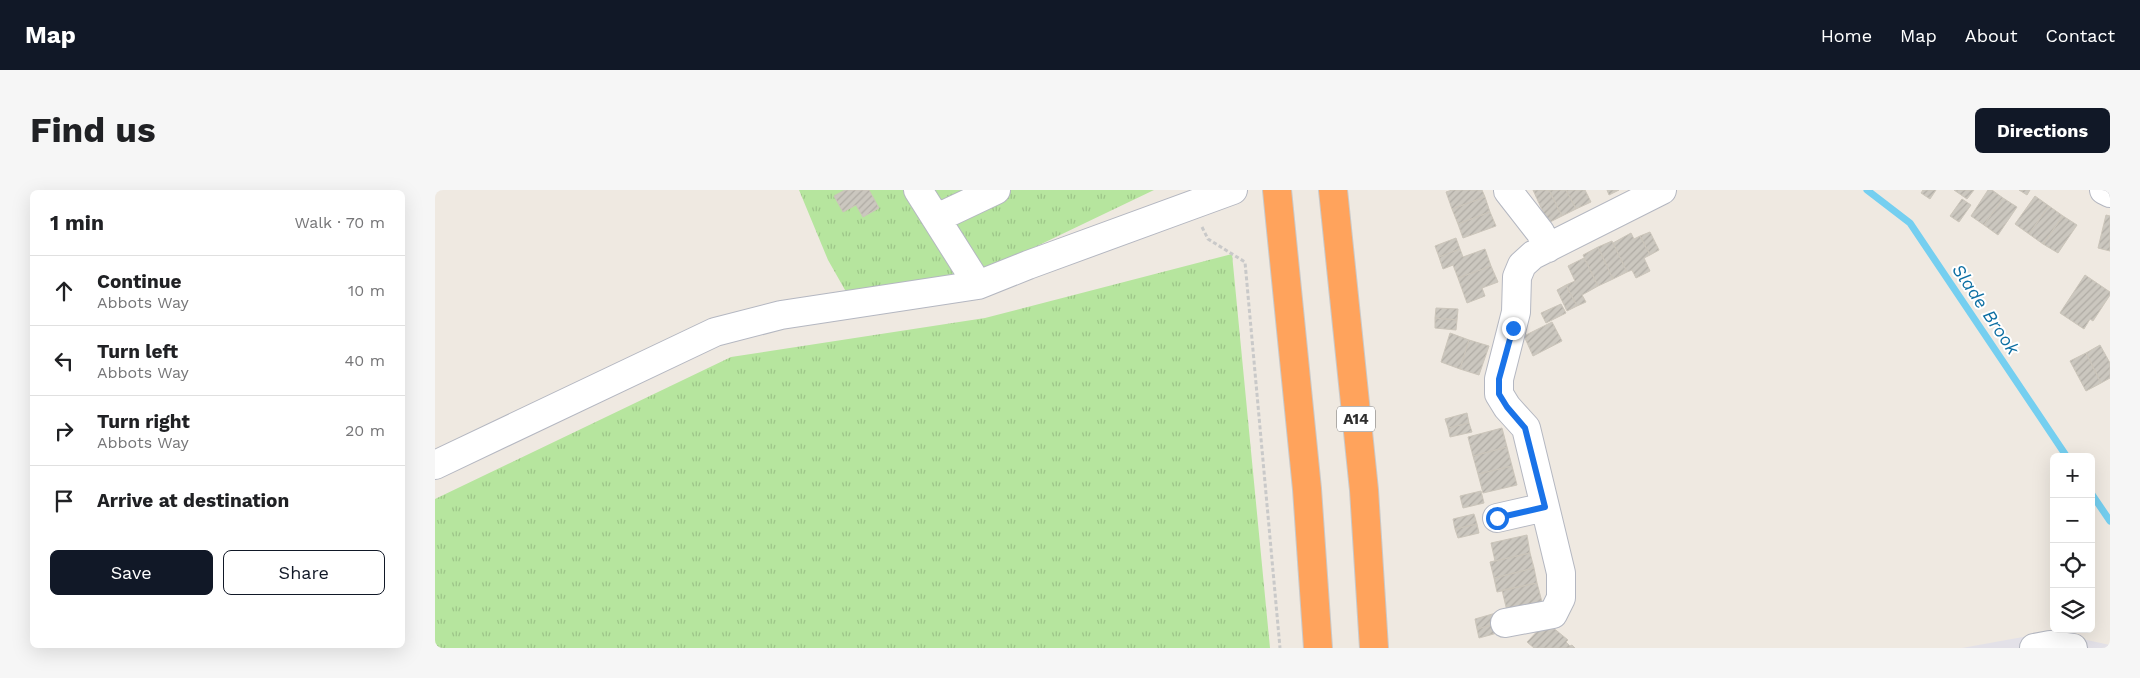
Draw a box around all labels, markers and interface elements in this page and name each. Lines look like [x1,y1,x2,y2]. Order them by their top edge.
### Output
text: Map [25,21,76,49]
text: Home [1821,25,1872,46]
text: Map [1900,25,1937,46]
text: About [1965,25,2017,46]
text: Contact [2045,25,2115,46]
button: Directions [1975,108,2110,153]
text: Find us [30,109,156,151]
text: 1 min [50,210,104,235]
text: Walk · 70 m [294,213,385,232]
water label: Slade Brook [1948,260,2025,359]
text: Continue [97,270,181,293]
icon: ahead [50,277,78,305]
text: 10 m [348,281,385,300]
text: Abbots Way [97,293,189,312]
route end [1502,317,1525,340]
text: Turn left [97,340,178,363]
icon: left [50,347,78,375]
text: 40 m [345,351,385,370]
text: Abbots Way [97,363,189,382]
road number: A14 [1337,406,1375,432]
text: Turn right [97,410,190,433]
icon: right [50,417,78,445]
text: 20 m [345,421,385,440]
text: Abbots Way [97,433,189,452]
map controls [2050,453,2095,633]
button: + [2050,453,2095,498]
icon: arrive [50,487,78,515]
text: Arrive at destination [97,489,289,512]
button: − [2050,498,2095,543]
route start [1486,507,1509,530]
button: locate [2050,543,2095,588]
button: Save [50,550,213,595]
button: Share [223,550,385,595]
button: layers [2050,588,2095,633]

